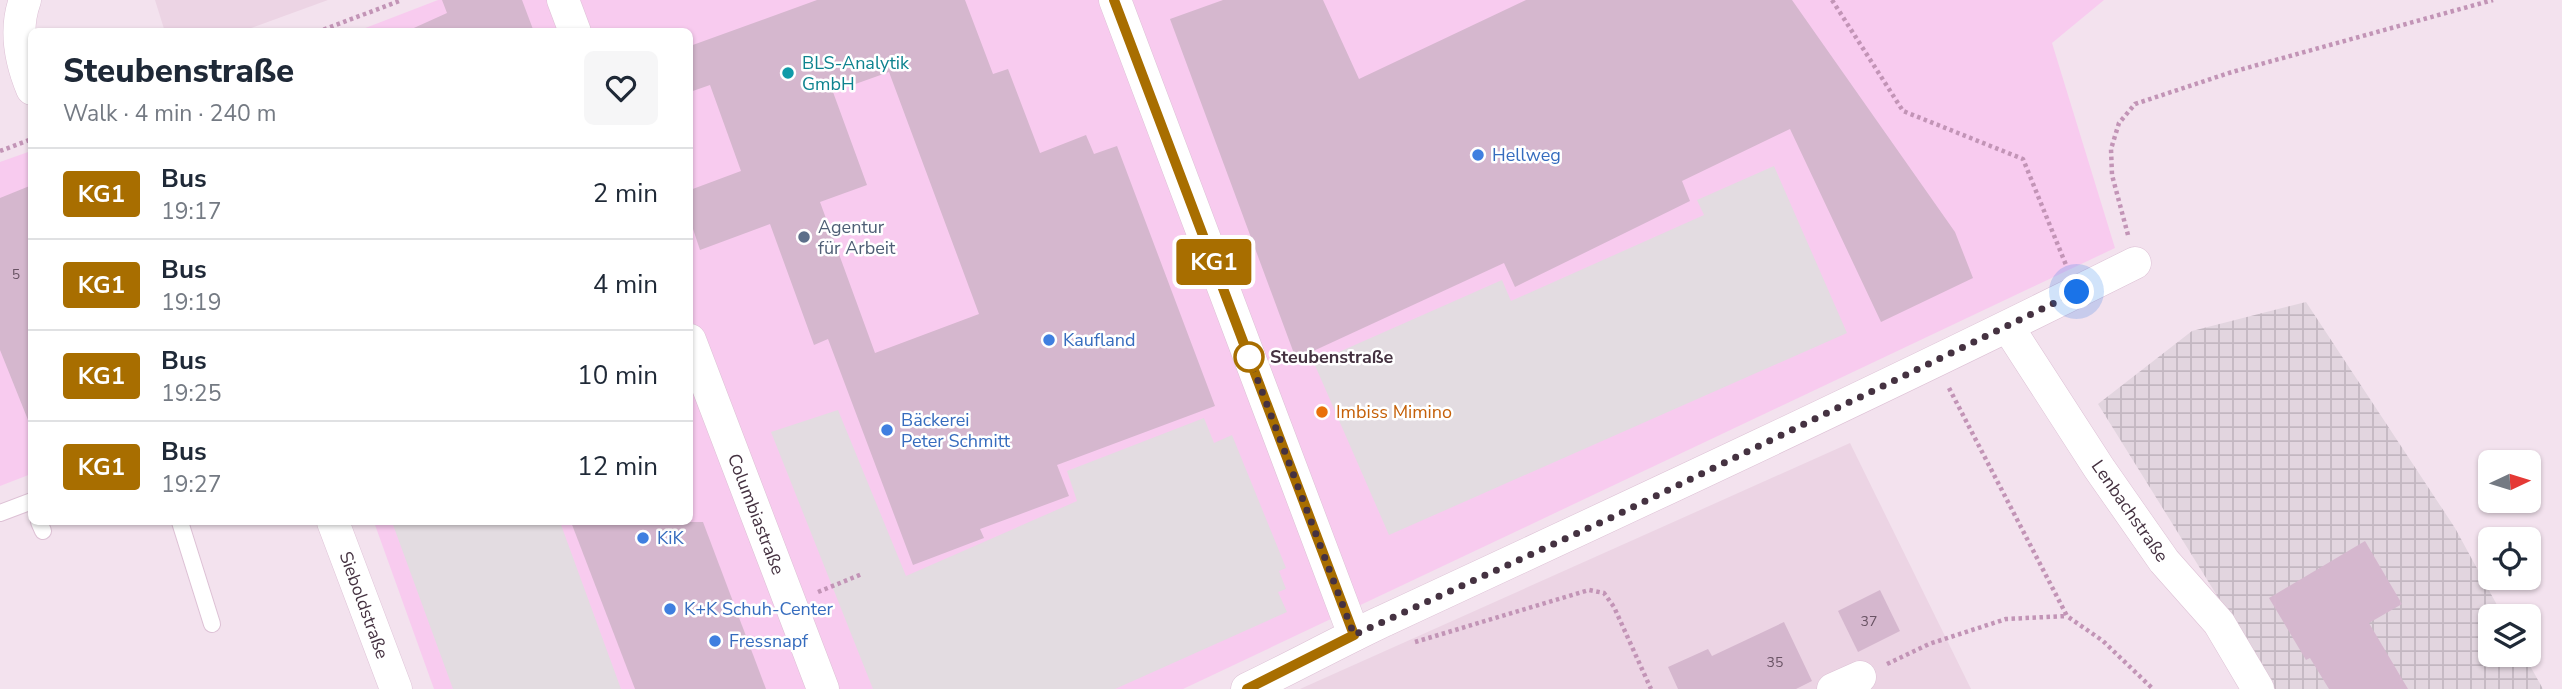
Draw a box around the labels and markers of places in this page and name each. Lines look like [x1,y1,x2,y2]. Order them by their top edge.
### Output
place label: BLS-Analytik GmbH [802,51,910,96]
marker: BLS-Analytik GmbH [780,65,796,81]
place label: Hellweg [1492,143,1561,167]
marker: Hellweg [1470,147,1486,163]
place label: Agentur für Arbeit [818,215,896,260]
marker: Agentur für Arbeit [796,229,812,245]
place label: Kaufland [1063,328,1135,352]
marker: Kaufland [1041,332,1057,348]
marker: Steubenstraße [1234,342,1264,372]
place label: Steubenstraße [1270,345,1394,369]
place label: Imbiss Mimino [1336,400,1452,424]
marker: Imbiss Mimino [1314,404,1330,420]
place label: Bäckerei Peter Schmitt [901,408,1011,453]
marker: Bäckerei Peter Schmitt [879,422,895,438]
place label: KiK [657,526,684,550]
marker: KiK [635,530,651,546]
place label: K+K Schuh-Center [684,597,834,621]
marker: K+K Schuh-Center [662,601,678,617]
place label: Fressnapf [729,629,809,653]
marker: Fressnapf [707,633,723,649]

